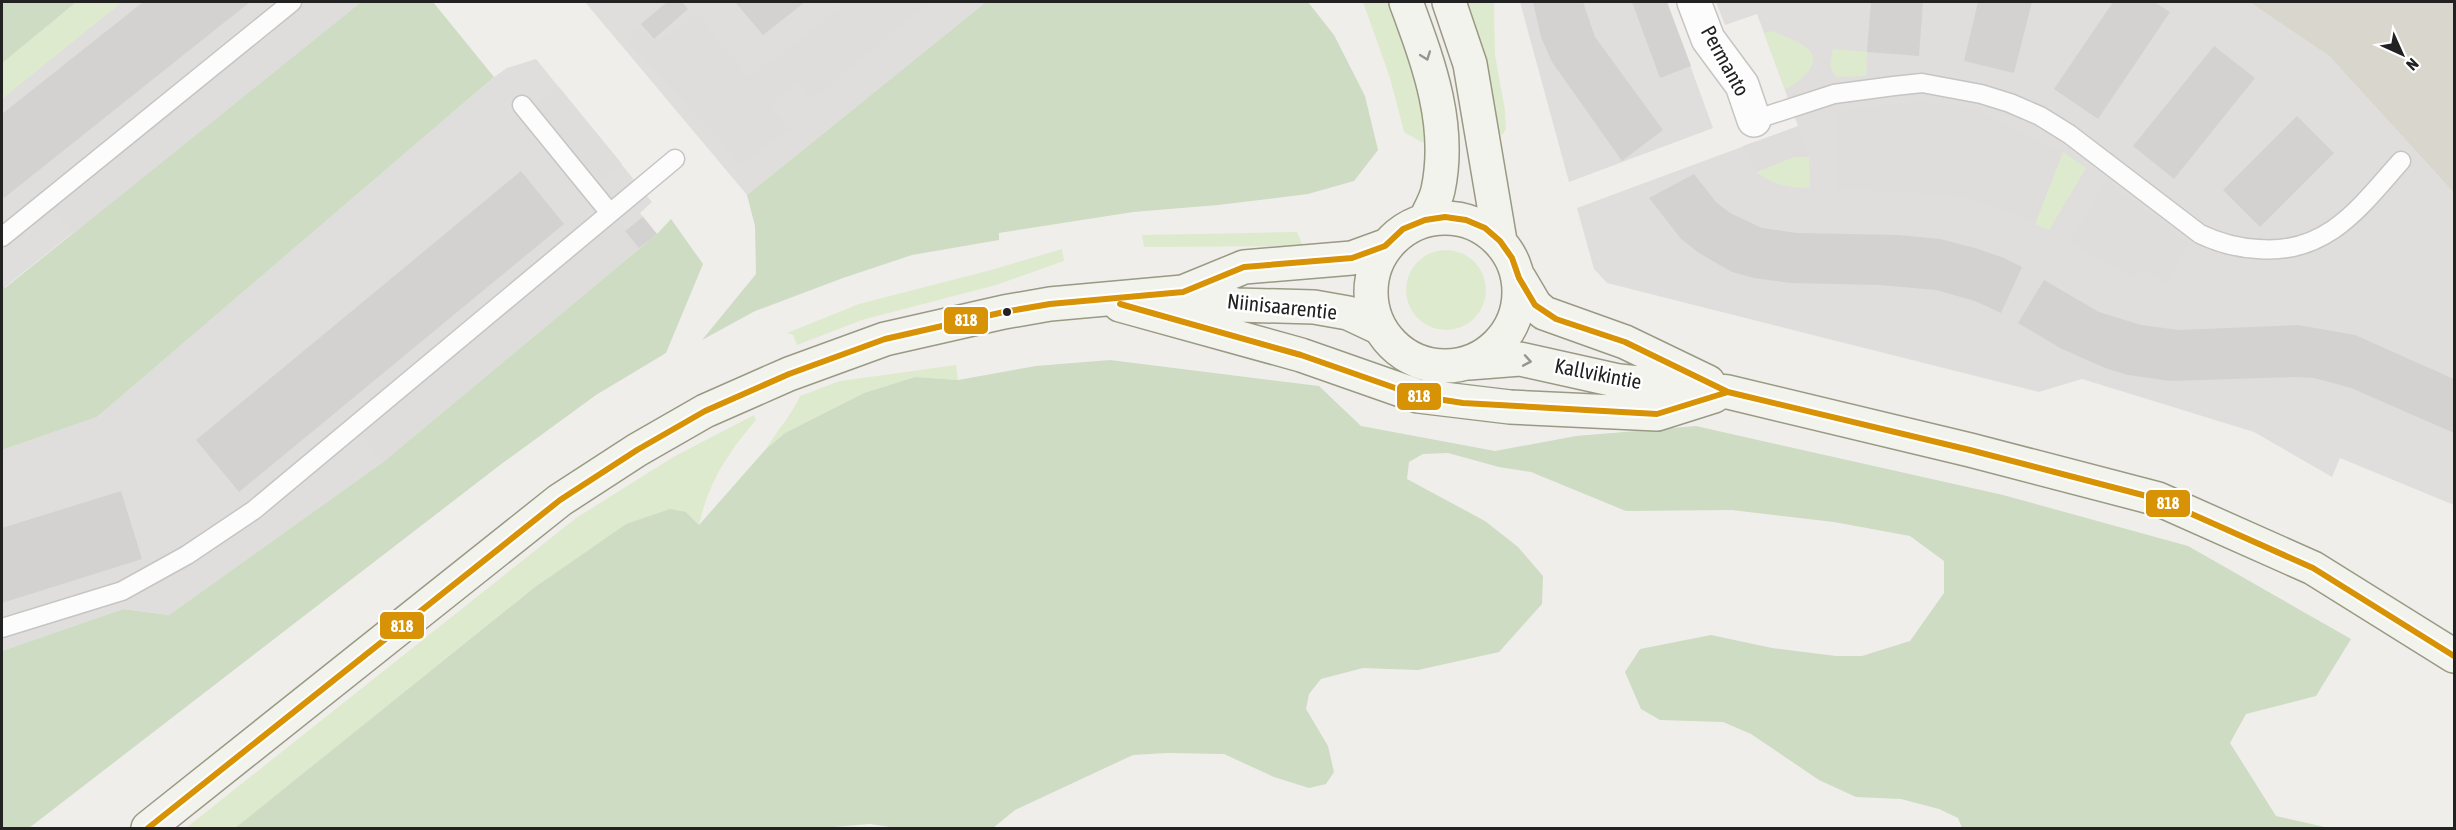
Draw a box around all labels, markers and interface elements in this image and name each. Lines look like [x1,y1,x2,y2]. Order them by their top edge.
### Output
street label: Permanto [1697,21,1755,100]
north arrow [2372,24,2432,84]
one-way arrow [1419,51,1432,61]
text: N [2403,55,2422,74]
street label: Niinisaarentie [1226,288,1338,324]
line badge: 818 [943,306,989,335]
unlabelled marker [1001,306,1013,318]
text: 818 [955,311,978,329]
street label: Kallvikintie [1553,353,1644,393]
one-way arrow [1522,354,1532,366]
line badge: 818 [1396,382,1442,411]
text: 818 [1408,387,1431,405]
line badge: 818 [2145,489,2191,518]
text: 818 [2157,494,2180,512]
line badge: 818 [379,611,425,640]
text: 818 [391,617,414,635]

